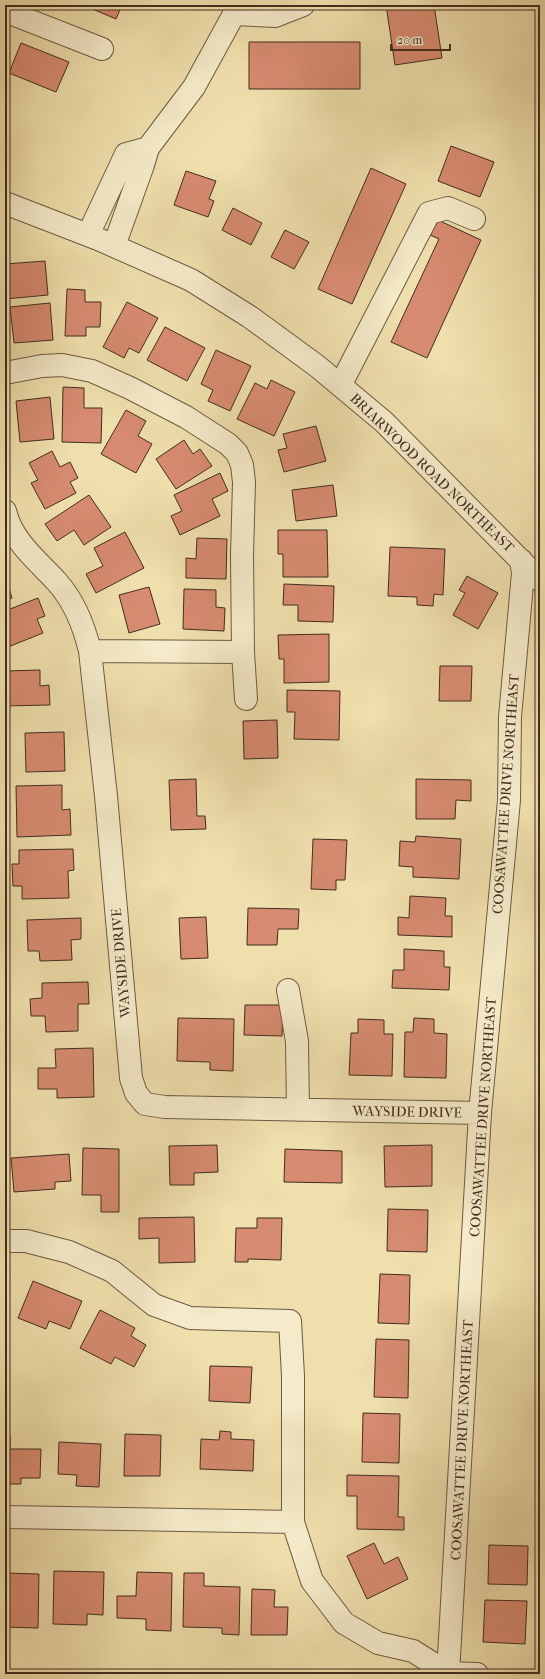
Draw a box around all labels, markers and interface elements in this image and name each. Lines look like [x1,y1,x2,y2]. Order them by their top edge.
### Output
scale bar [391,26,450,52]
text: 20 m [397,33,422,47]
street label: BRIARWOOD ROAD NORTHEAST [346,390,518,556]
street label: COOSAWATTEE DRIVE NORTHEAST [489,673,523,915]
street label: WAYSIDE DRIVE [108,907,134,1019]
street label: COOSAWATTEE DRIVE NORTHEAST [466,996,500,1238]
street label: WAYSIDE DRIVE [351,1103,462,1121]
street label: COOSAWATTEE DRIVE NORTHEAST [447,1319,477,1561]

